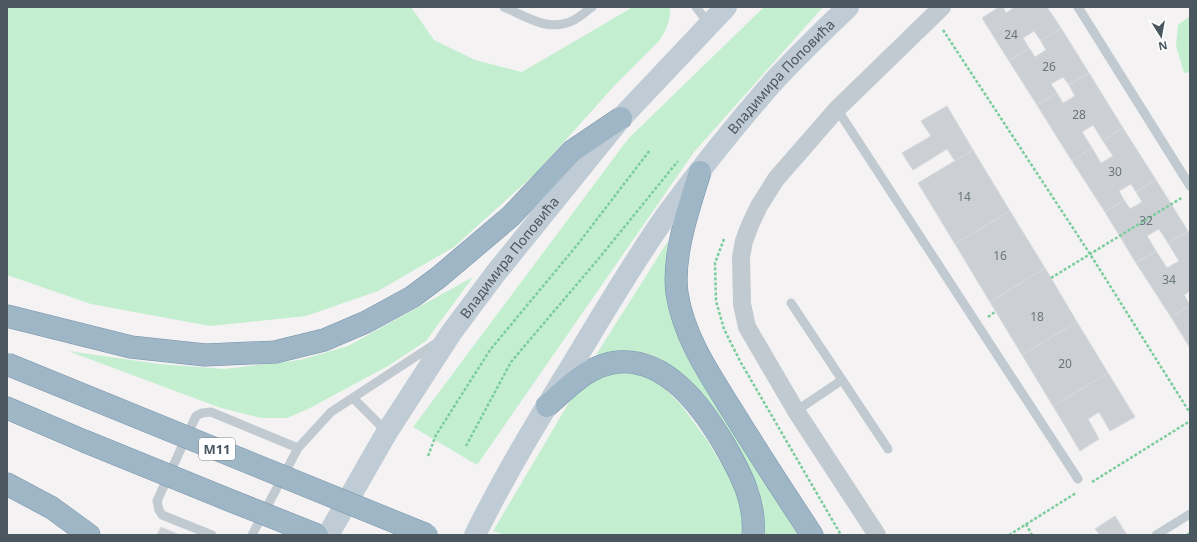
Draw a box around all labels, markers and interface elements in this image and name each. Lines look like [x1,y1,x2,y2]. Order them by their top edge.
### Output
street label: Владимира Поповића [723,15,839,138]
north arrow [1141,16,1181,56]
house number: 24 [1004,26,1018,43]
text: N [1157,38,1169,55]
house number: 26 [1042,58,1056,75]
house number: 28 [1072,106,1086,123]
house number: 30 [1108,163,1122,180]
house number: 14 [957,188,971,205]
street label: Владимира Поповића [455,192,563,322]
house number: 32 [1139,212,1153,229]
house number: 16 [993,247,1007,264]
house number: 34 [1162,271,1176,288]
house number: 18 [1030,308,1044,325]
house number: 20 [1058,355,1072,372]
road number: M11 [199,438,235,460]

